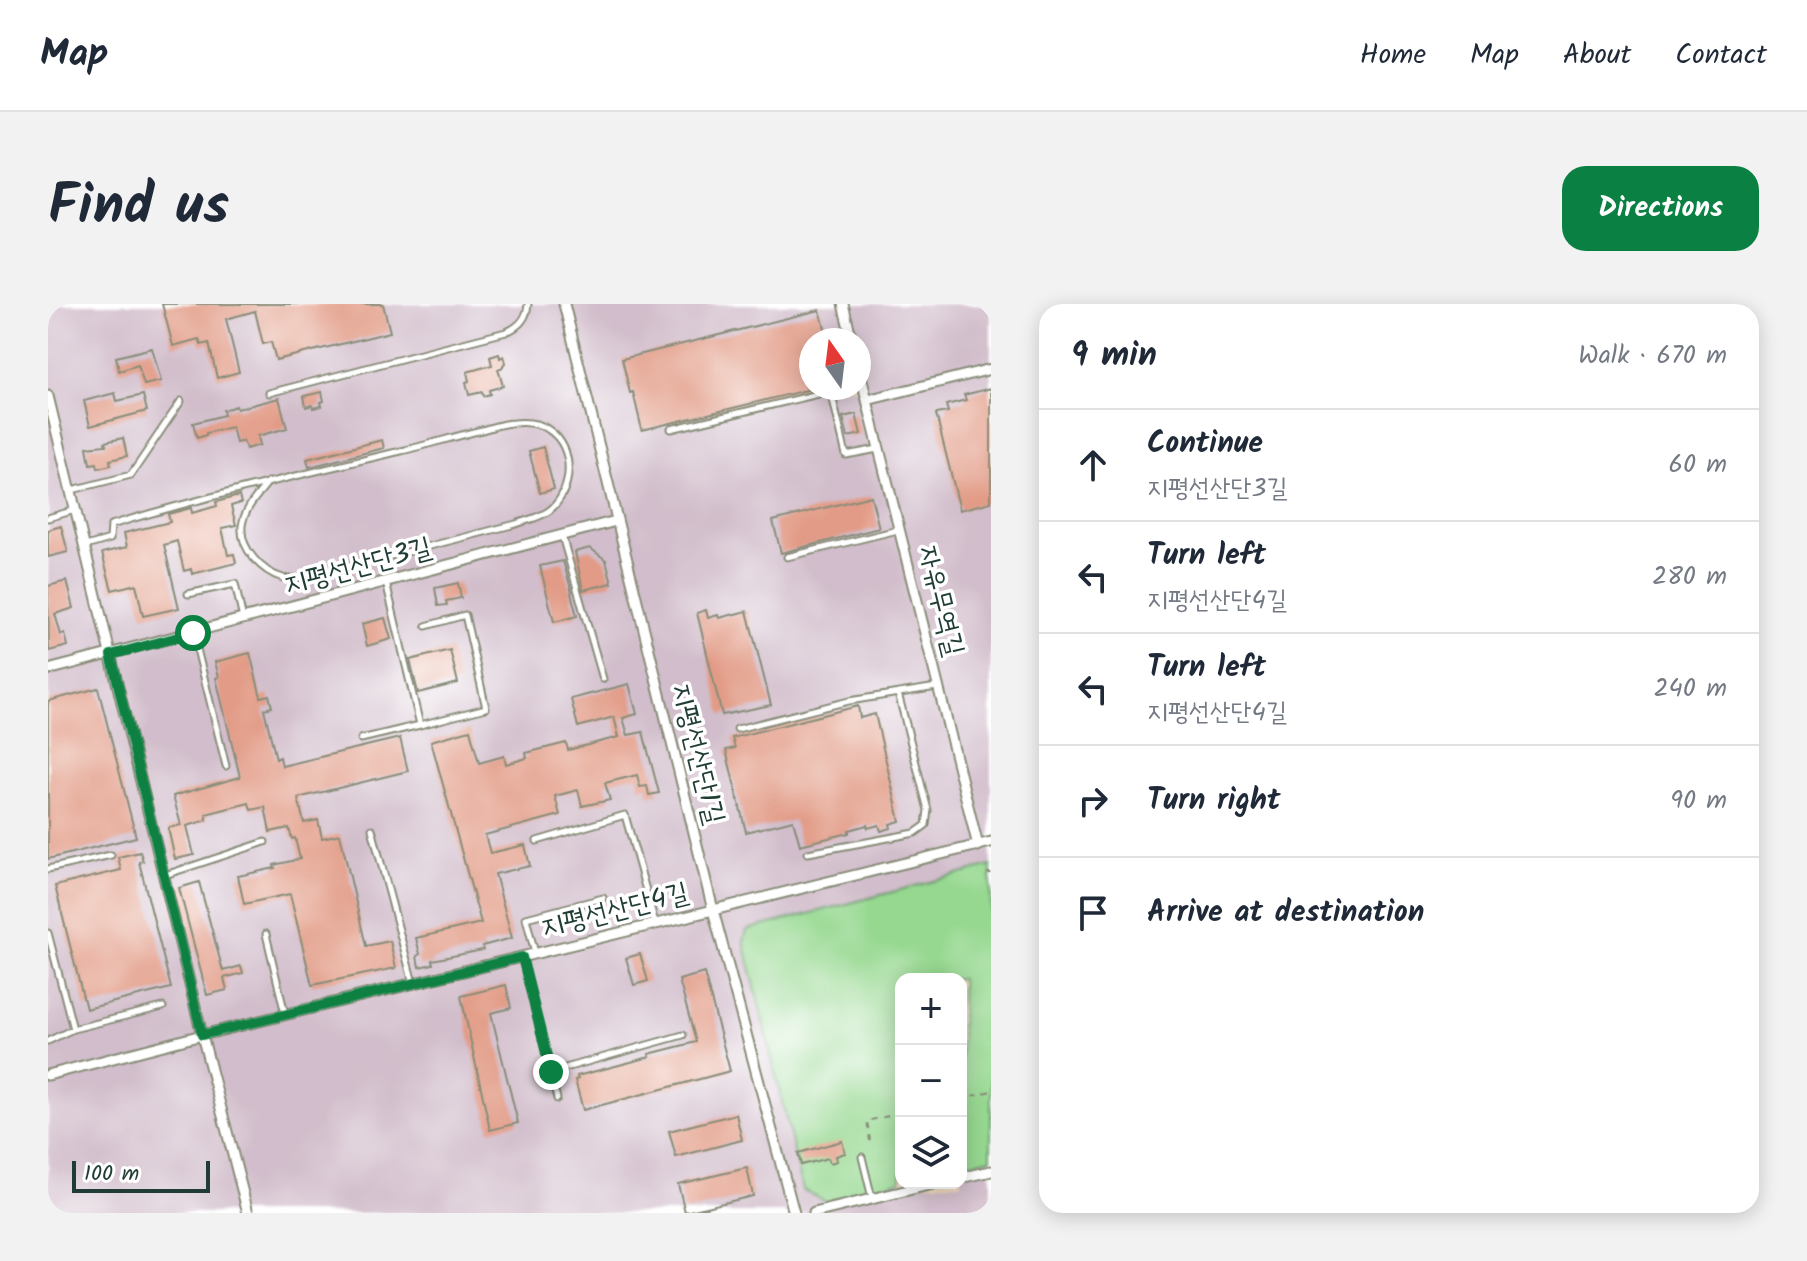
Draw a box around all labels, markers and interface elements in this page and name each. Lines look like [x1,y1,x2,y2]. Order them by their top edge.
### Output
text: Map [40,25,109,85]
text: Home [1360,33,1426,78]
text: Map [1470,33,1519,78]
text: About [1563,33,1631,78]
text: Contact [1675,33,1767,78]
text: Find us [48,163,229,253]
button: Directions [1562,166,1759,251]
north arrow [799,328,871,400]
text: 9 min [1071,329,1157,383]
text: Walk · 670 m [1578,335,1727,377]
text: Continue [1147,420,1263,468]
icon: ahead [1071,443,1115,487]
text: 60 m [1668,444,1727,486]
text: 지평선산단3길 [1147,468,1287,510]
street label: 지평선산단3길 [279,526,437,608]
text: Turn left [1147,532,1266,580]
street label: 자유무역길 [905,541,975,661]
icon: left [1071,555,1115,599]
text: 280 m [1652,556,1727,598]
text: 지평선산단4길 [1147,580,1287,622]
route start [175,615,211,651]
text: Turn left [1147,644,1266,692]
icon: left [1071,667,1115,711]
text: 240 m [1653,668,1727,710]
street label: 지평선산단1길 [658,679,736,829]
text: 지평선산단4길 [1147,692,1287,734]
text: Turn right [1147,777,1280,825]
icon: right [1071,779,1115,823]
text: 90 m [1670,780,1727,822]
street label: 지평선산단4길 [536,871,694,951]
text: Arrive at destination [1147,889,1424,937]
icon: arrive [1071,891,1115,935]
map controls [895,973,967,1189]
button: + [895,973,967,1045]
button: − [895,1045,967,1117]
route end [533,1054,569,1090]
button: layers [895,1117,967,1189]
scale bar [72,1157,210,1193]
text: 100 m [84,1157,139,1192]

